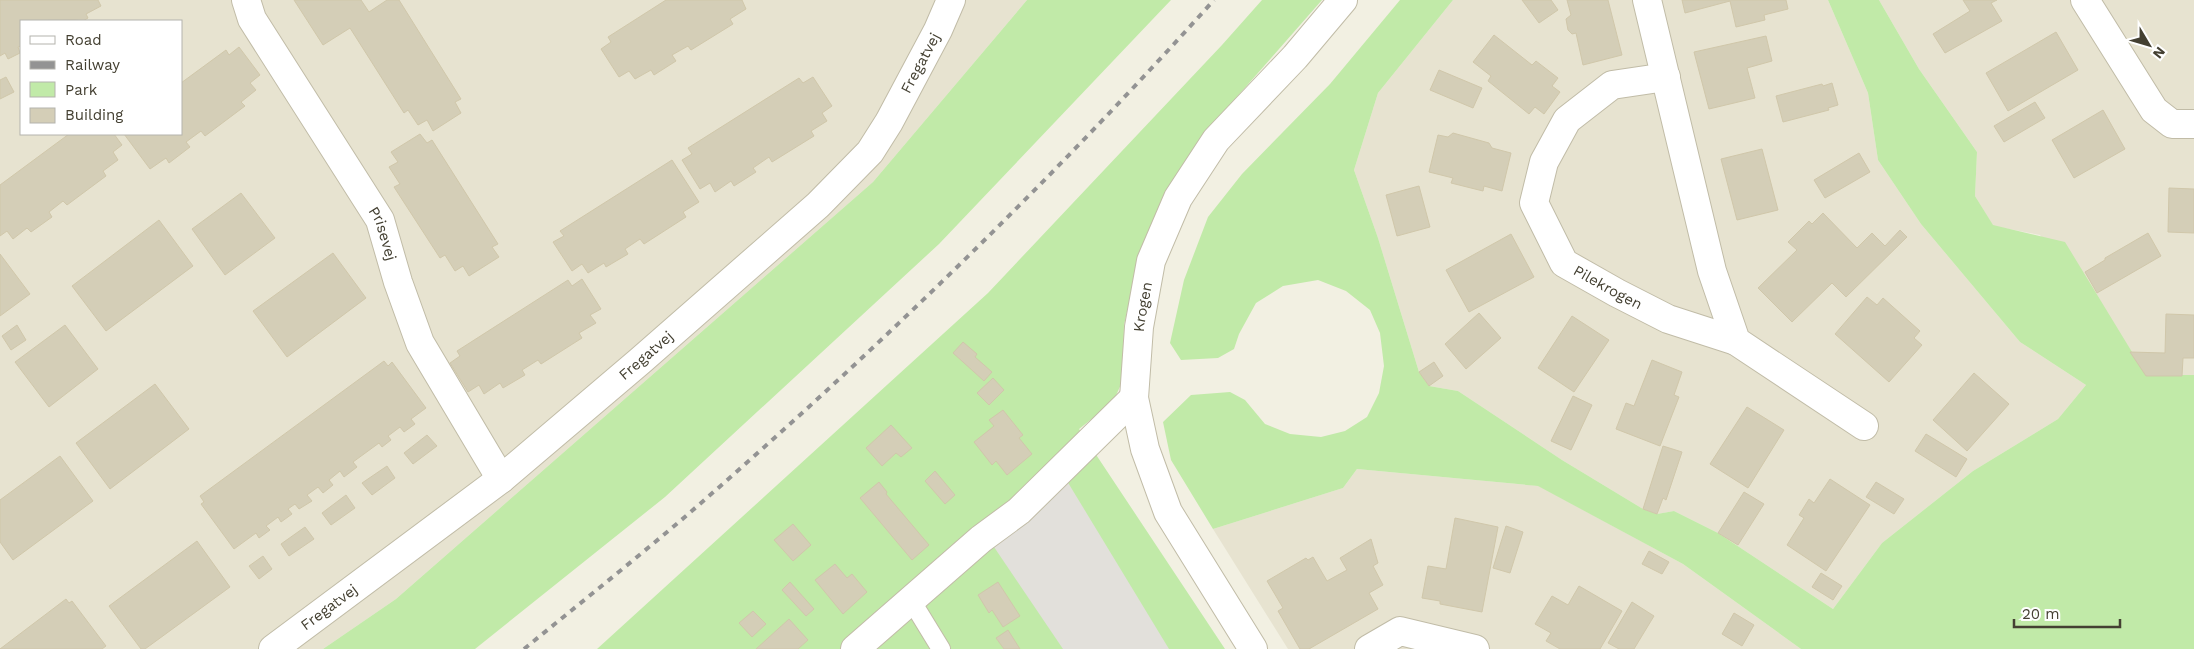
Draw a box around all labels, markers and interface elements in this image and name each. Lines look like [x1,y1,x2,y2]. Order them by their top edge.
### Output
legend [20,20,182,135]
north arrow [2124,20,2174,70]
street label: Fregatvej [897,30,944,96]
text: Road [65,31,102,49]
text: N [2150,44,2169,62]
text: Railway [65,56,120,74]
text: Park [65,81,98,99]
text: Building [65,106,123,124]
street label: Prisevej [365,203,400,263]
street label: Pilekrogen [1570,261,1645,313]
street label: Krogen [1130,280,1156,333]
street label: Fregatvej [615,327,677,384]
street label: Fregatvej [297,580,361,634]
scale bar [2014,596,2120,628]
text: 20 m [2022,605,2060,623]

